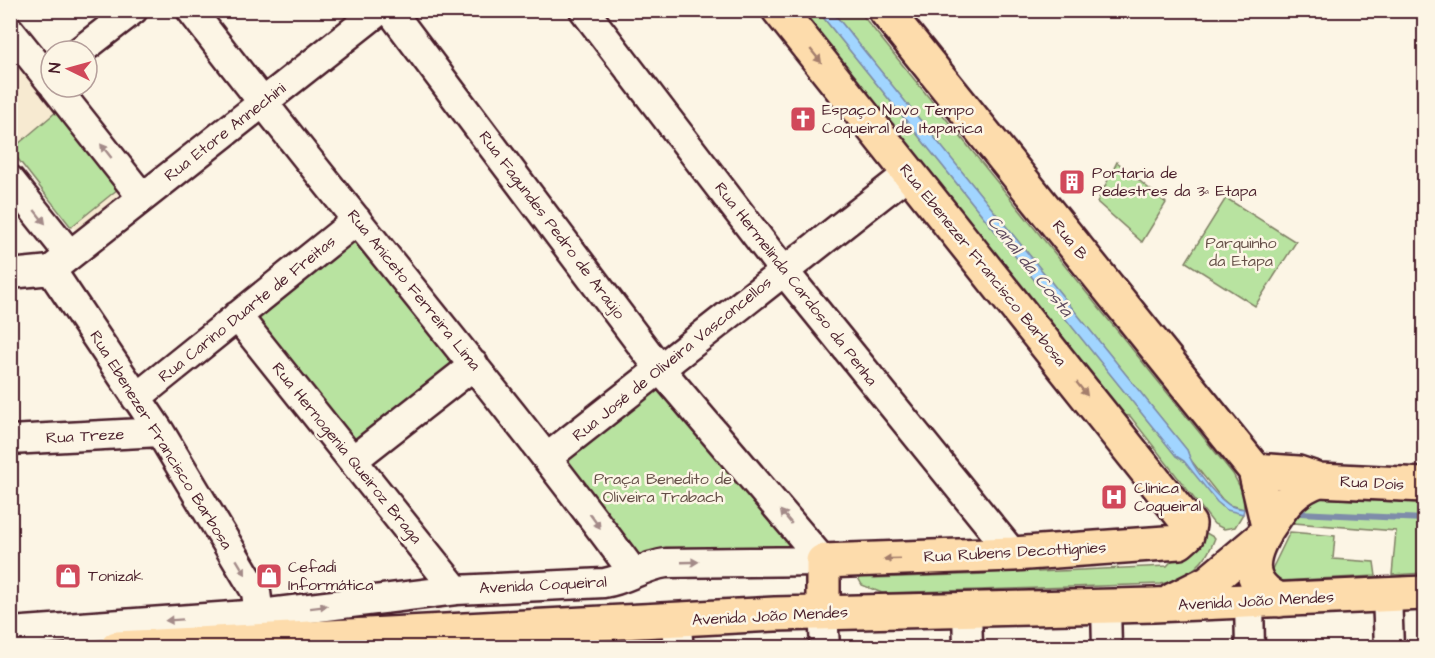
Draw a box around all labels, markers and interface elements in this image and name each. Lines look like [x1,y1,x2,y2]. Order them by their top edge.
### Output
north arrow [39,39,99,99]
one-way arrow [809,48,822,64]
text: N [44,62,66,74]
street label: Rua Etore Annechini [160,77,291,186]
place label: Espaço Novo Tempo Coqueiral de Itaparica [822,99,983,139]
church icon: Espaço Novo Tempo Coqueiral de Itaparica [788,104,818,134]
street label: Rua Fagundes Pedro de Araújo [473,126,630,324]
one-way arrow [101,144,113,159]
street label: Rua Ebenezer Francisco Barbosa [894,159,1072,371]
place label: Portaria de Pedestres da 3ª Etapa [1092,162,1257,202]
building icon: Portaria de Pedestres da 3ª Etapa [1057,167,1087,197]
street label: Rua Hermelinda Cardoso da Penha [710,178,882,390]
street label: Rua Aniceto Ferreira Lima [342,205,486,375]
one-way arrow [34,209,47,225]
water label: Canal da Costa [981,210,1079,323]
street label: Rua B [1047,215,1093,265]
street label: Rua Carino Duarte de Freitas [154,231,340,387]
park label: Parquinho da Etapa [1206,232,1276,272]
street label: Rua José de Oliveira Vasconcellos [568,272,776,446]
street label: Rua Ebenezer Francisco Barbosa [84,326,238,554]
street label: Rua Hernogenia Queiroz Braga [266,358,427,549]
one-way arrow [1075,381,1088,396]
street label: Rua Treze [45,423,125,449]
park label: Praça Benedito de Oliveira Trabach [594,468,732,508]
street label: Rua Dois [1340,470,1404,496]
place label: Clinica Coqueiral [1134,477,1201,517]
hospital icon: Clinica Coqueiral [1099,482,1129,512]
one-way arrow [779,509,792,525]
one-way arrow [589,513,601,529]
street label: Rua Rubens Decottignies [923,536,1107,569]
one-way arrow [882,554,901,563]
place label: Cefadi Informática [288,556,374,596]
one-way arrow [680,557,699,566]
one-way arrow [235,559,246,575]
shop icon: Tonizak [53,561,83,591]
shop icon: Cefadi Informática [254,561,284,591]
place label: Tonizak [88,565,143,587]
street label: Avenida Coqueiral [479,571,607,599]
street label: Avenida João Mendes [1177,586,1335,616]
street label: Avenida João Mendes [691,601,849,631]
one-way arrow [309,602,328,612]
one-way arrow [165,615,184,625]

